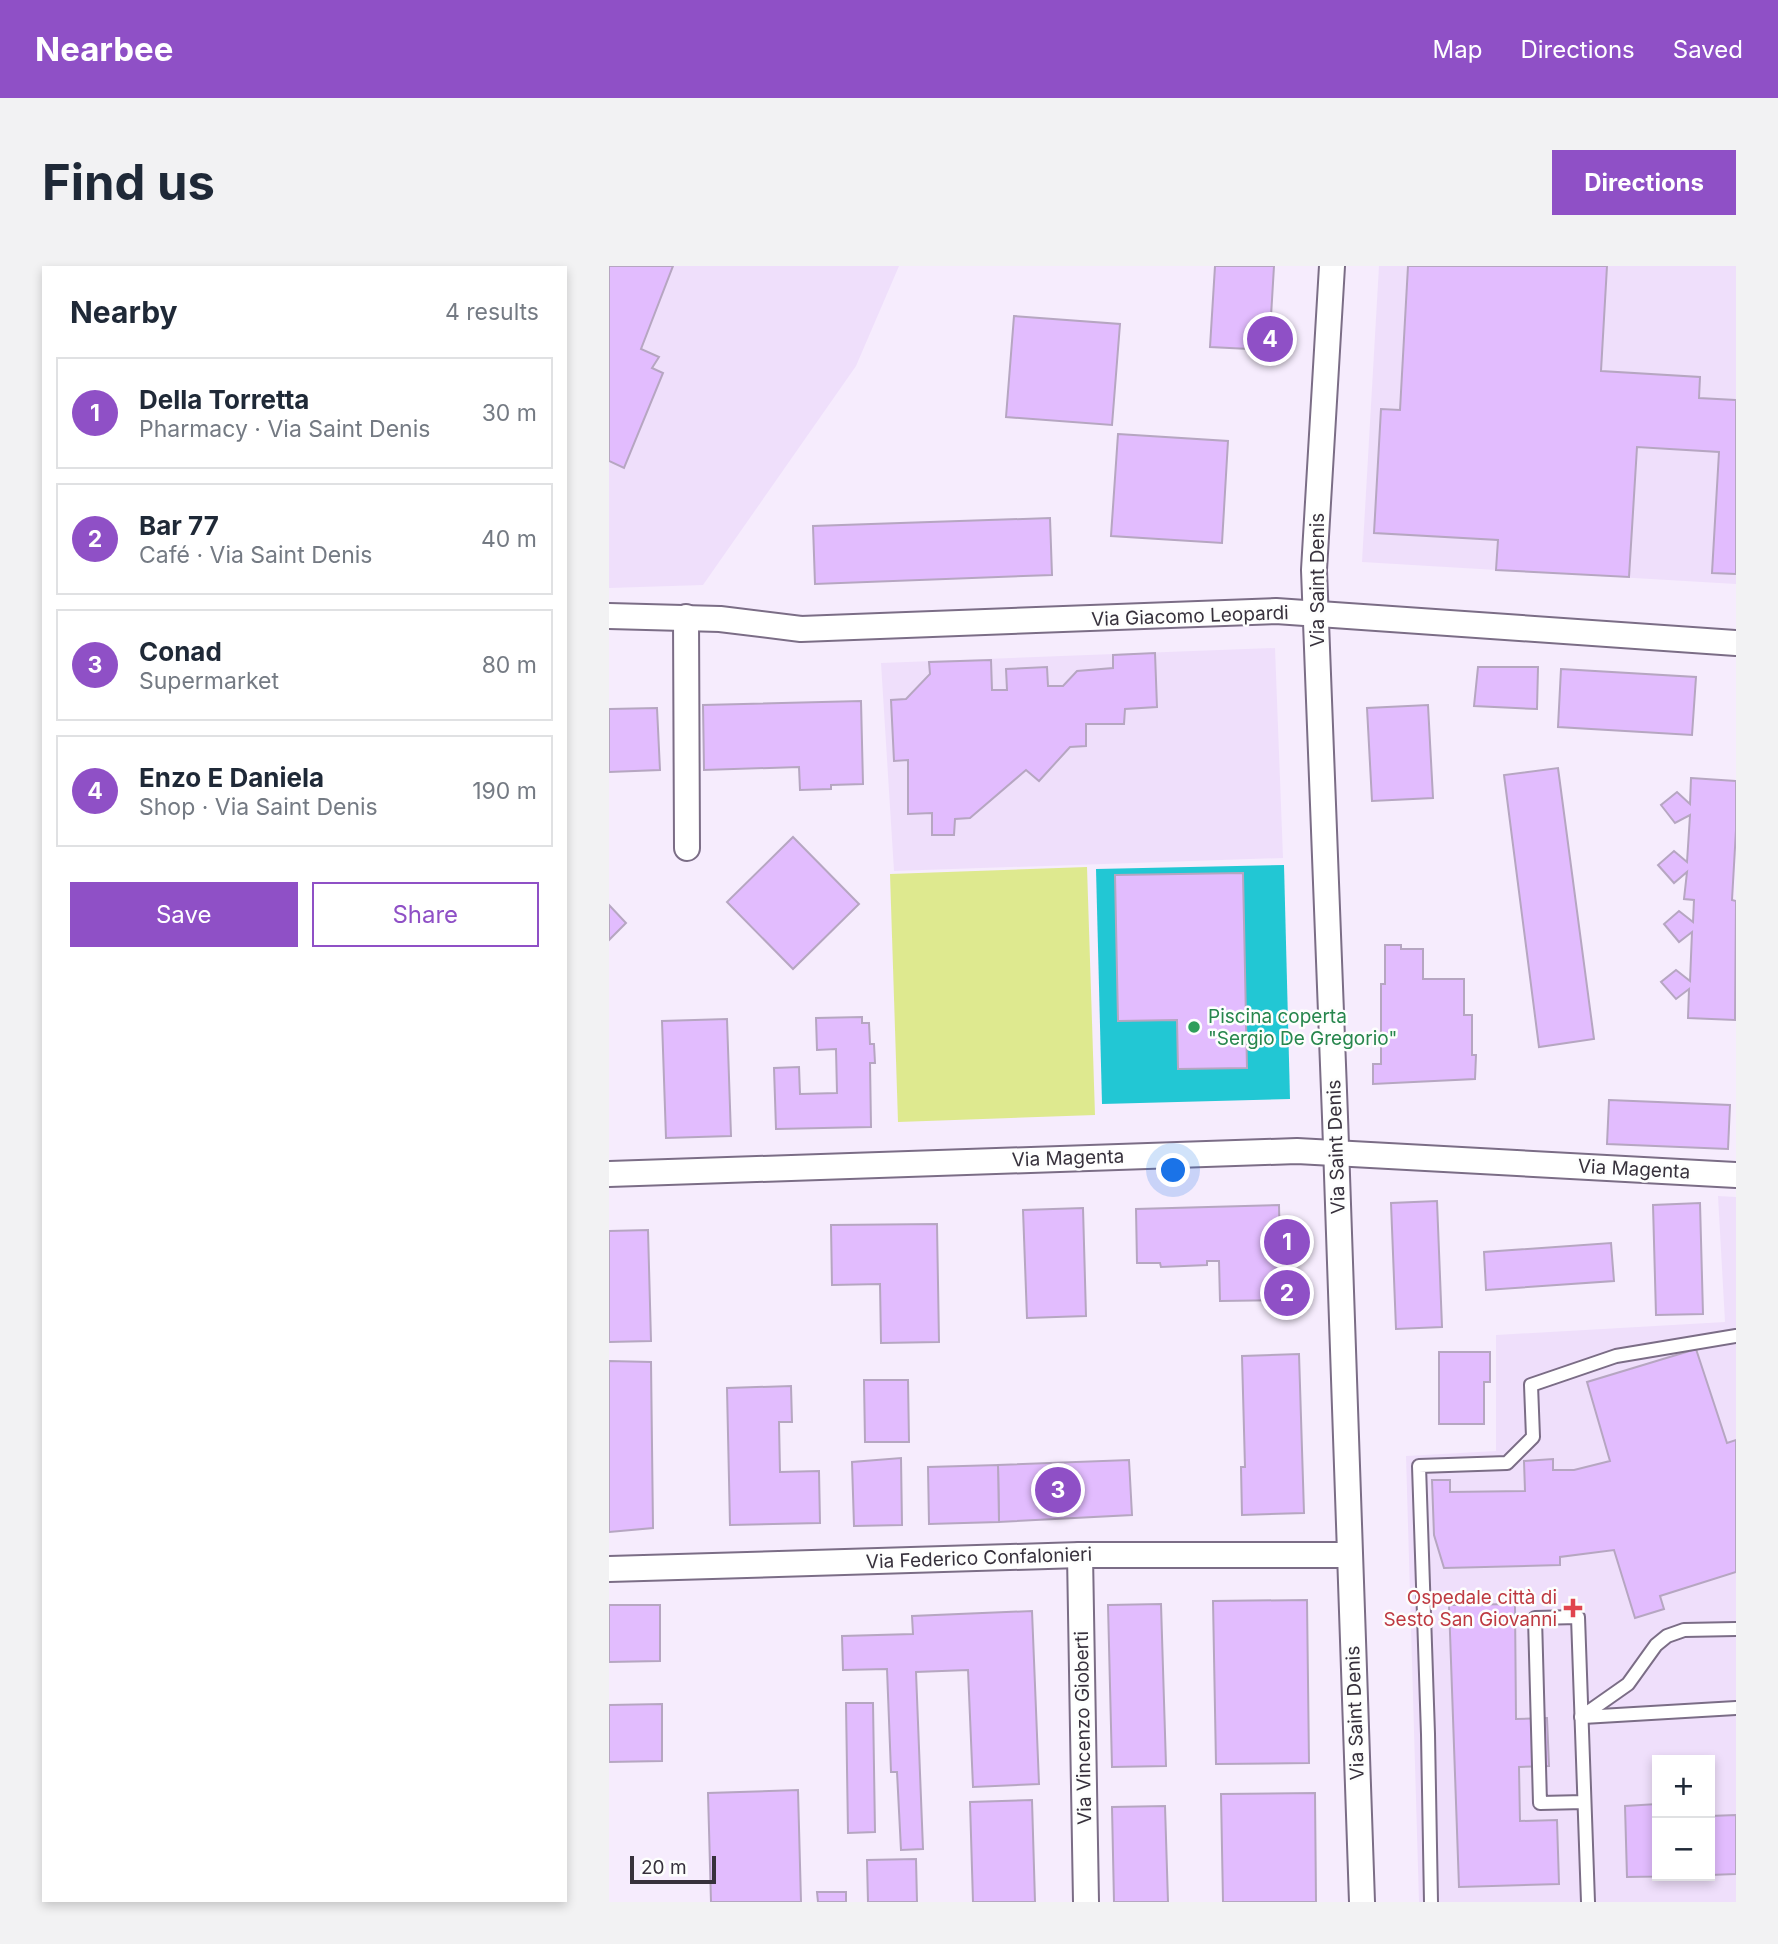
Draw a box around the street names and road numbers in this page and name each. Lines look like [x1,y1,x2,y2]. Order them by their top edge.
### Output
street label: Via Saint Denis [1306,513,1329,647]
street label: Via Giacomo Leopardi [1091,601,1289,631]
street label: Via Saint Denis [1322,1079,1350,1215]
street label: Via Magenta [1011,1145,1125,1171]
street label: Via Magenta [1577,1155,1691,1183]
street label: Via Federico Confalonieri [865,1543,1093,1573]
street label: Via Vincenzo Gioberti [1070,1631,1096,1825]
street label: Via Saint Denis [1341,1645,1369,1781]

